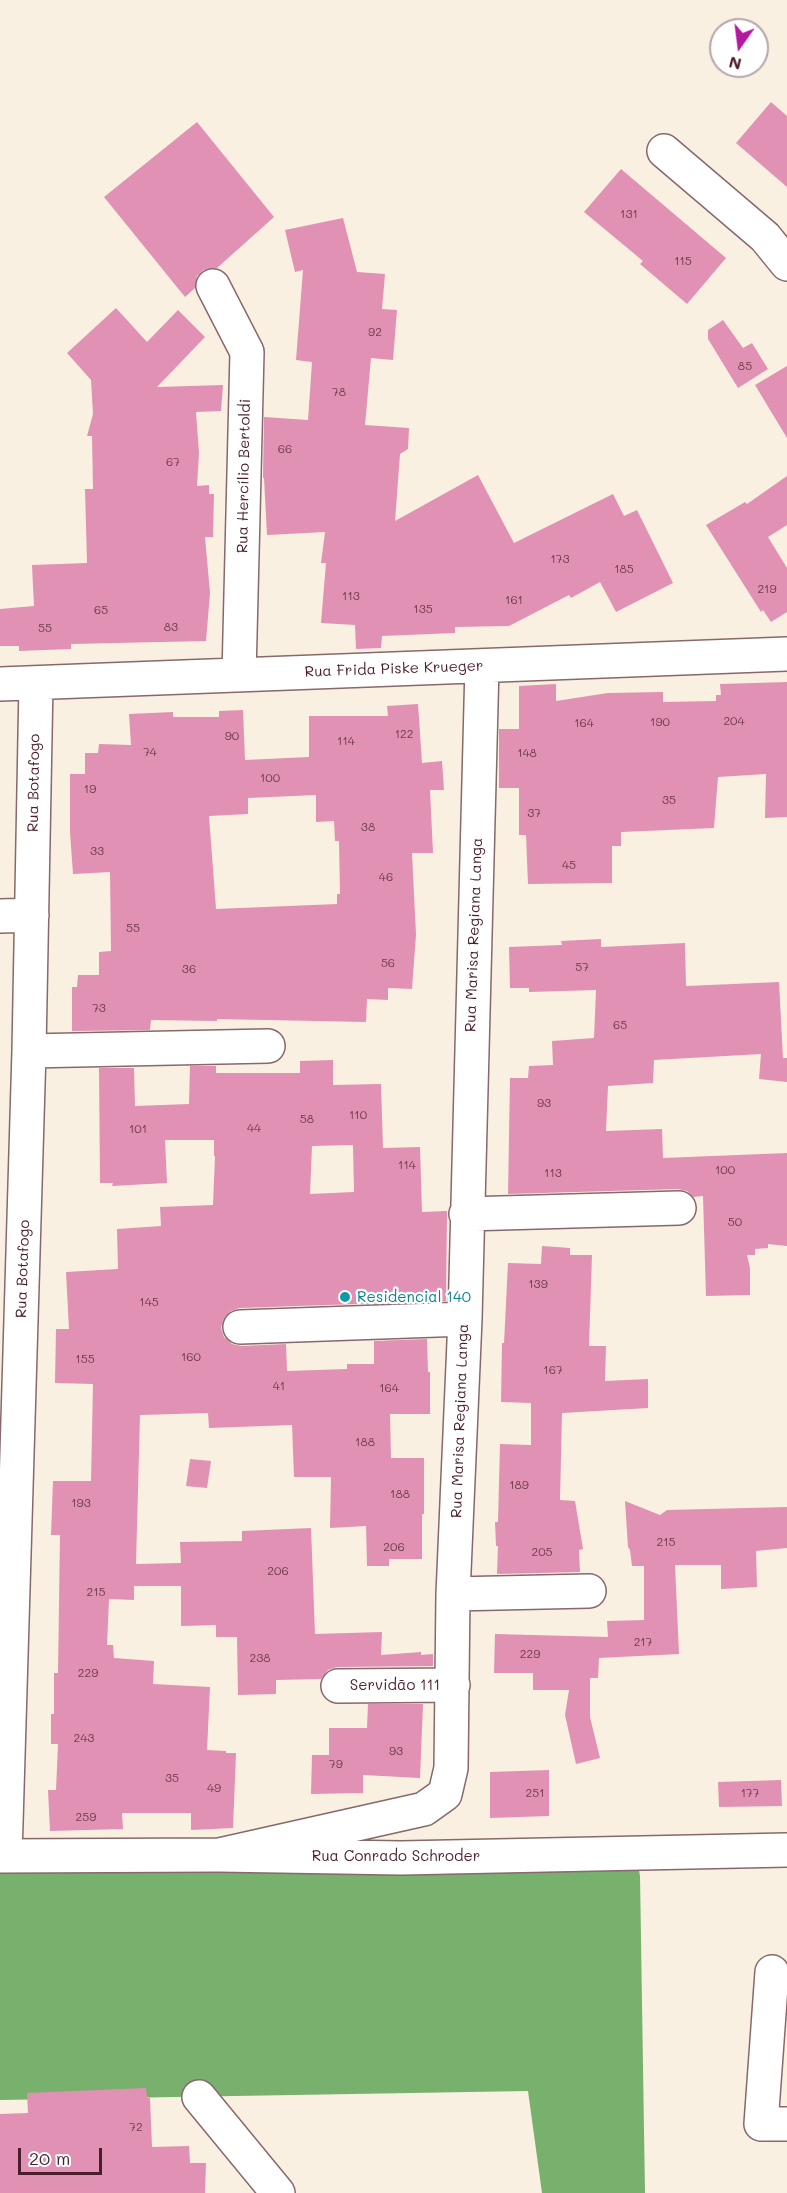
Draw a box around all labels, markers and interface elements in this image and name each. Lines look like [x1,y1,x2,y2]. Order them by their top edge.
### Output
north arrow [709,18,769,78]
text: N [727,52,743,76]
house number: 131 [620,207,638,221]
house number: 115 [674,254,692,268]
house number: 92 [368,325,382,339]
house number: 85 [738,359,752,373]
house number: 78 [332,385,346,399]
street label: Rua Hercílio Bertoldi [234,399,254,553]
house number: 66 [278,442,292,456]
house number: 67 [166,455,180,469]
house number: 173 [550,552,570,566]
house number: 185 [614,562,634,576]
house number: 219 [757,582,777,596]
house number: 113 [342,589,360,603]
house number: 161 [505,593,523,607]
house number: 135 [413,602,433,616]
house number: 65 [94,603,108,617]
house number: 83 [164,620,178,634]
house number: 55 [38,621,52,635]
street label: Rua Frida Piske Krueger [304,657,484,681]
house number: 204 [723,714,745,728]
house number: 190 [650,715,670,729]
house number: 164 [574,716,594,730]
house number: 122 [395,727,413,741]
house number: 90 [225,729,239,743]
street label: Rua Botafogo [24,734,44,832]
house number: 114 [337,734,355,748]
house number: 74 [143,745,157,759]
house number: 148 [517,746,537,760]
house number: 100 [260,771,280,785]
house number: 19 [84,782,96,796]
house number: 35 [662,793,676,807]
house number: 37 [527,806,541,820]
house number: 38 [361,820,375,834]
street label: Rua Marisa Regiana Langa [462,838,486,1032]
house number: 33 [90,844,104,858]
house number: 45 [562,858,576,872]
house number: 46 [379,870,393,884]
house number: 55 [126,921,140,935]
house number: 56 [381,956,395,970]
house number: 57 [575,960,589,974]
house number: 36 [182,962,196,976]
house number: 73 [92,1001,106,1015]
house number: 65 [613,1018,627,1032]
house number: 93 [537,1096,551,1110]
house number: 110 [349,1108,367,1122]
house number: 58 [300,1112,314,1126]
house number: 44 [247,1121,261,1135]
house number: 101 [129,1122,147,1136]
house number: 114 [398,1158,416,1172]
house number: 100 [715,1163,735,1177]
house number: 113 [544,1166,562,1180]
house number: 50 [728,1215,742,1229]
street label: Rua Botafogo [12,1219,34,1319]
house number: 139 [528,1277,548,1291]
place label: Residencial 140 [357,1288,471,1306]
marker: Residencial 140 [338,1290,352,1304]
house number: 145 [139,1295,159,1309]
street label: Rua Marisa Regiana Langa [448,1324,472,1518]
house number: 160 [181,1350,201,1364]
house number: 155 [75,1352,95,1366]
house number: 167 [543,1363,563,1377]
house number: 41 [273,1379,285,1393]
house number: 164 [379,1381,399,1395]
house number: 188 [355,1435,375,1449]
house number: 189 [509,1478,529,1492]
house number: 188 [390,1487,410,1501]
house number: 193 [71,1496,91,1510]
house number: 215 [656,1535,676,1549]
house number: 206 [383,1540,405,1554]
house number: 205 [531,1545,553,1559]
house number: 206 [267,1564,289,1578]
house number: 215 [86,1585,106,1599]
house number: 217 [634,1635,652,1649]
house number: 229 [520,1647,540,1661]
house number: 238 [250,1651,270,1665]
house number: 229 [78,1666,98,1680]
street label: Servidão 111 [350,1676,440,1694]
house number: 243 [74,1731,94,1745]
house number: 93 [389,1744,403,1758]
house number: 79 [329,1757,343,1771]
house number: 35 [165,1771,179,1785]
house number: 49 [207,1781,221,1795]
house number: 251 [525,1786,545,1800]
house number: 177 [741,1786,759,1800]
house number: 259 [76,1810,96,1824]
street label: Rua Conrado Schroder [312,1847,480,1865]
house number: 72 [129,2120,143,2134]
scale bar [21,2136,105,2174]
text: 20 m [29,2146,70,2170]

